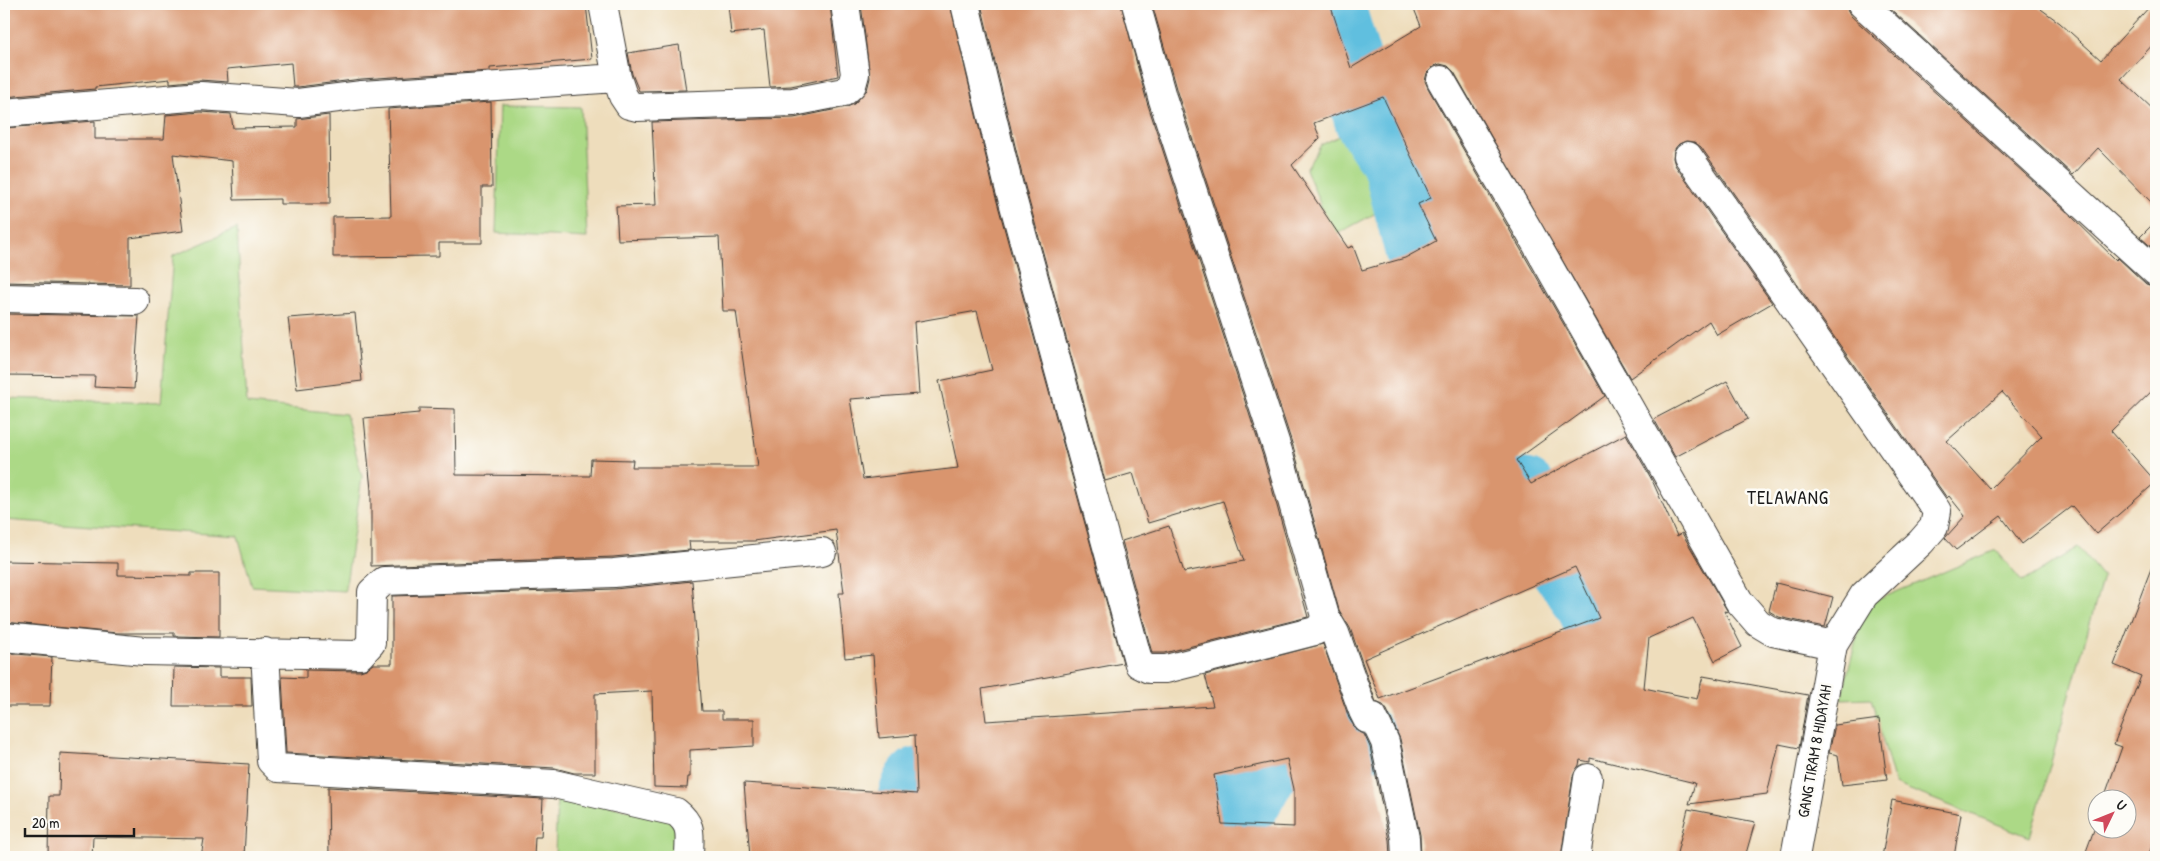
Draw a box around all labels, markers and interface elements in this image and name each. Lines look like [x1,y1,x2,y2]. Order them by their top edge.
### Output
district label: TELAWANG [1747,484,1829,510]
street label: GANG TIRAM 8 HIDAYAH [1791,683,1837,819]
north arrow [2088,788,2138,838]
text: U [2112,795,2132,814]
scale bar [25,806,134,838]
text: 20 m [32,812,59,833]

